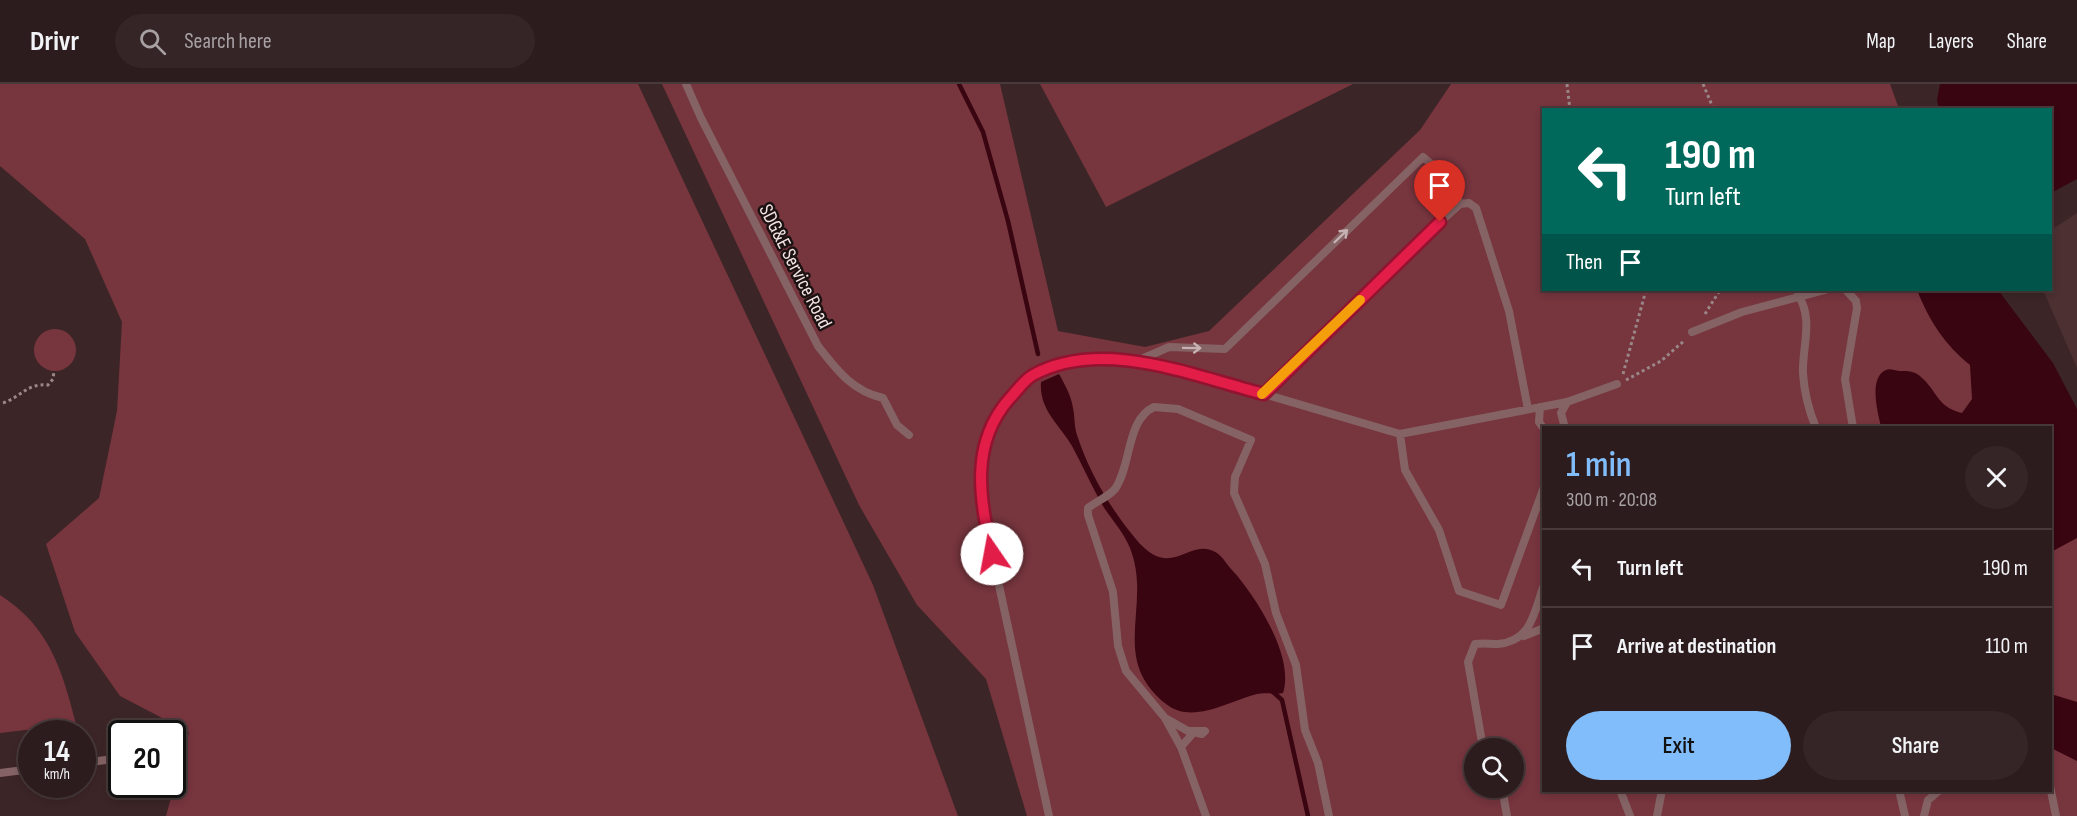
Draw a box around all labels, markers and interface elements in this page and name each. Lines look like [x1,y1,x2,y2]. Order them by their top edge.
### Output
search box [115,14,535,68]
text: Drivr [30,25,79,58]
icon: search [136,25,169,58]
text: Search here [184,28,272,55]
text: Map [1866,29,1895,54]
text: Layers [1928,29,1974,54]
text: Share [2007,29,2047,54]
text: 190 m [1665,130,1756,181]
icon: left [1566,132,1644,210]
pin [1414,160,1465,222]
icon: arrive [1423,169,1456,202]
text: Turn left [1665,181,1741,213]
street label: SDG&E Service Road [753,200,837,333]
one-way arrow [1334,229,1349,243]
icon: arrive [1614,246,1647,279]
text: Then [1566,249,1602,276]
one-way arrow [1181,342,1201,354]
text: 1 min [1566,444,1631,487]
button: close [1965,446,2028,509]
text: 300 m · 20:08 [1566,488,1657,512]
position arrow [960,522,1024,586]
icon: left [1566,552,1599,585]
text: Turn left [1617,555,1683,582]
text: 190 m [1983,555,2028,582]
icon: arrive [1566,630,1599,663]
text: Arrive at destination [1617,633,1776,660]
text: 110 m [1985,633,2028,660]
button: Exit [1566,711,1791,780]
button: Share [1803,711,2028,780]
speed limit sign: 20 [108,720,186,798]
text: 14 [44,734,70,770]
map controls [1464,738,1524,798]
button: search [1464,738,1524,798]
text: km/h [44,765,70,784]

